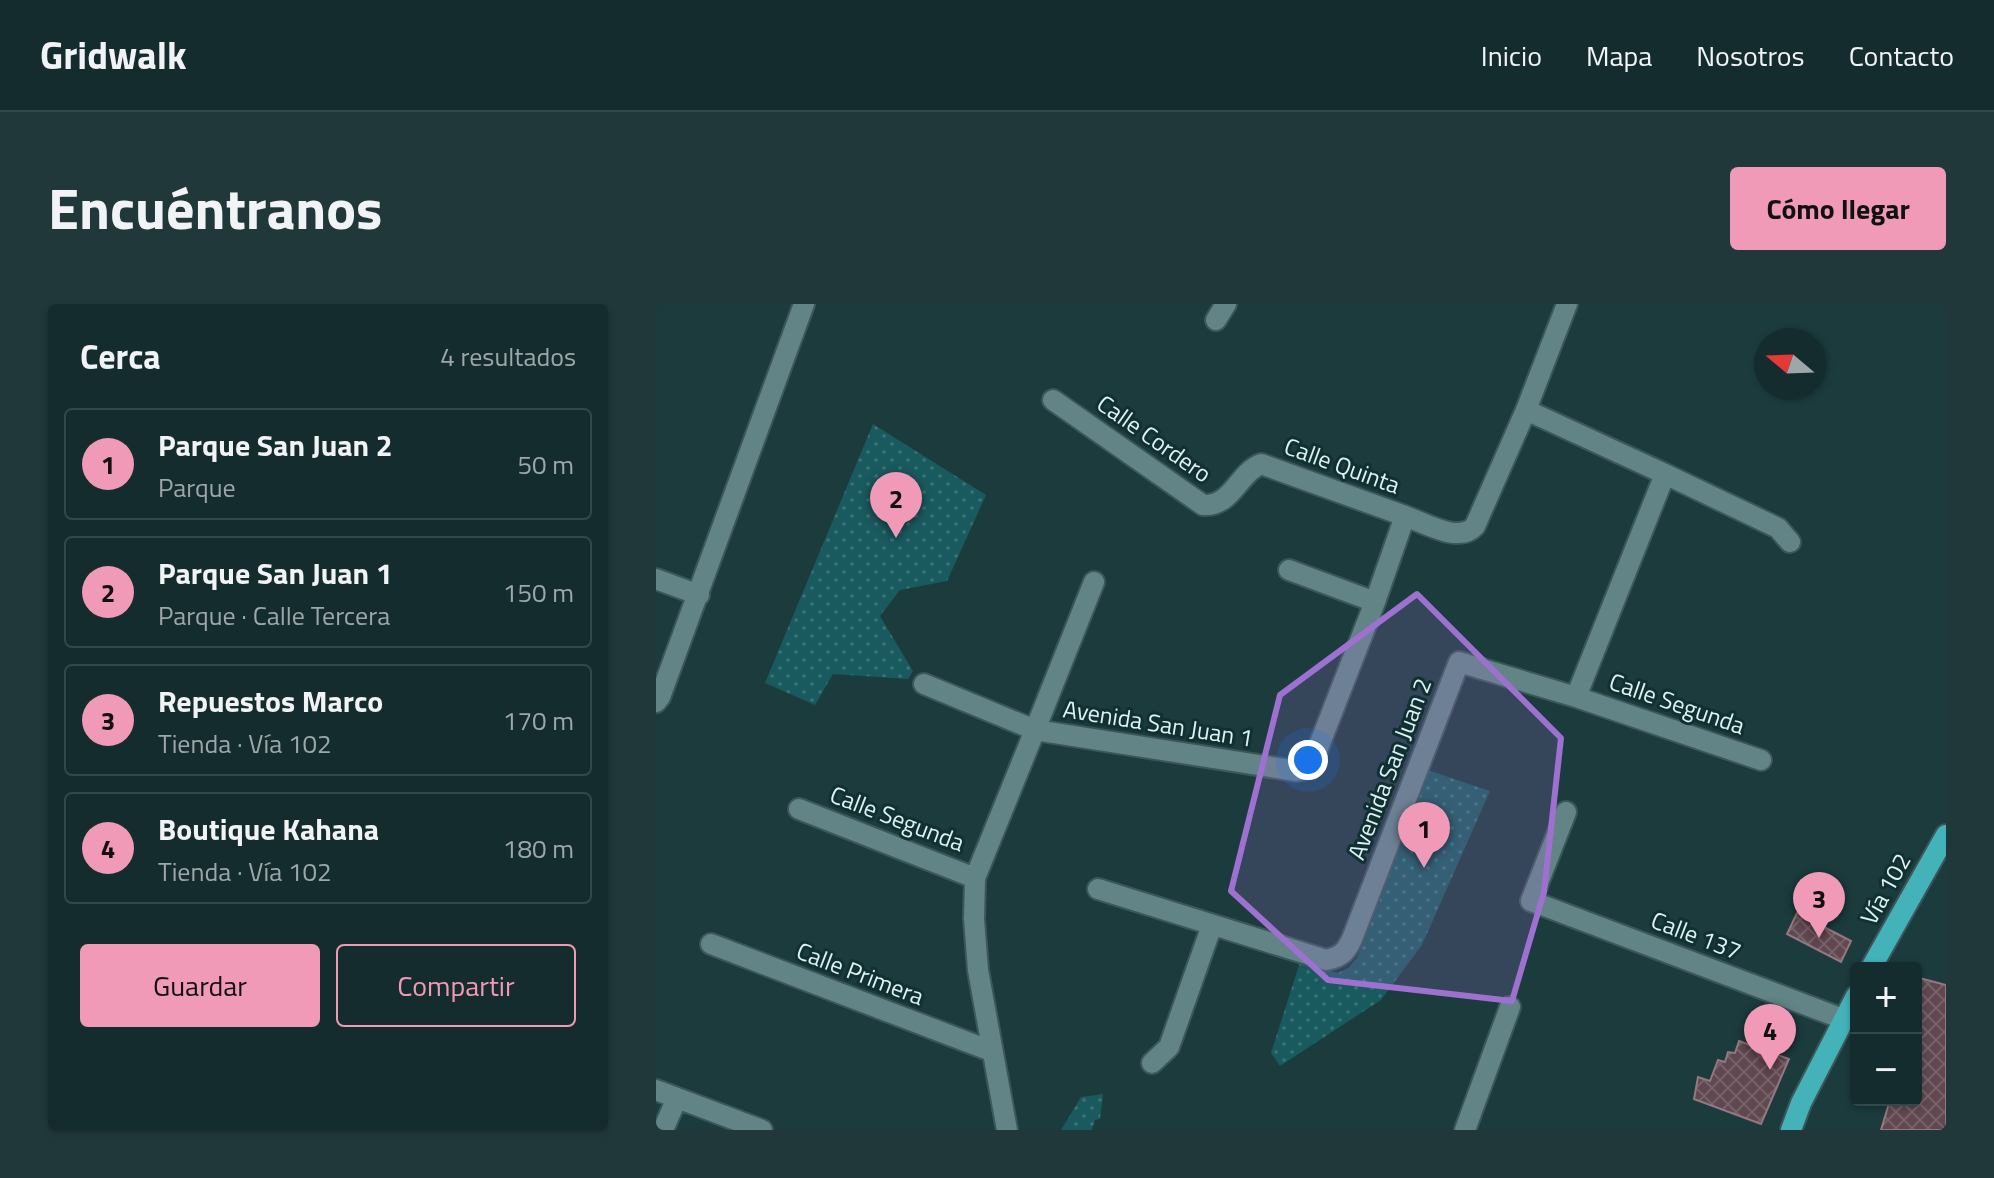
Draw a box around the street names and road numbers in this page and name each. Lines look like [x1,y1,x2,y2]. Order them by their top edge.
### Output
street label: Calle Cordero [1090,385,1219,491]
street label: Calle Quinta [1279,428,1405,503]
street label: Calle Segunda [1605,663,1750,743]
street label: Avenida San Juan 2 [1338,673,1440,865]
street label: Avenida San Juan 1 [1061,690,1256,756]
street label: Calle Segunda [825,776,970,860]
street label: Vía 102 [1851,846,1919,931]
street label: Calle 137 [1646,901,1747,969]
street label: Calle Primera [791,932,929,1014]

